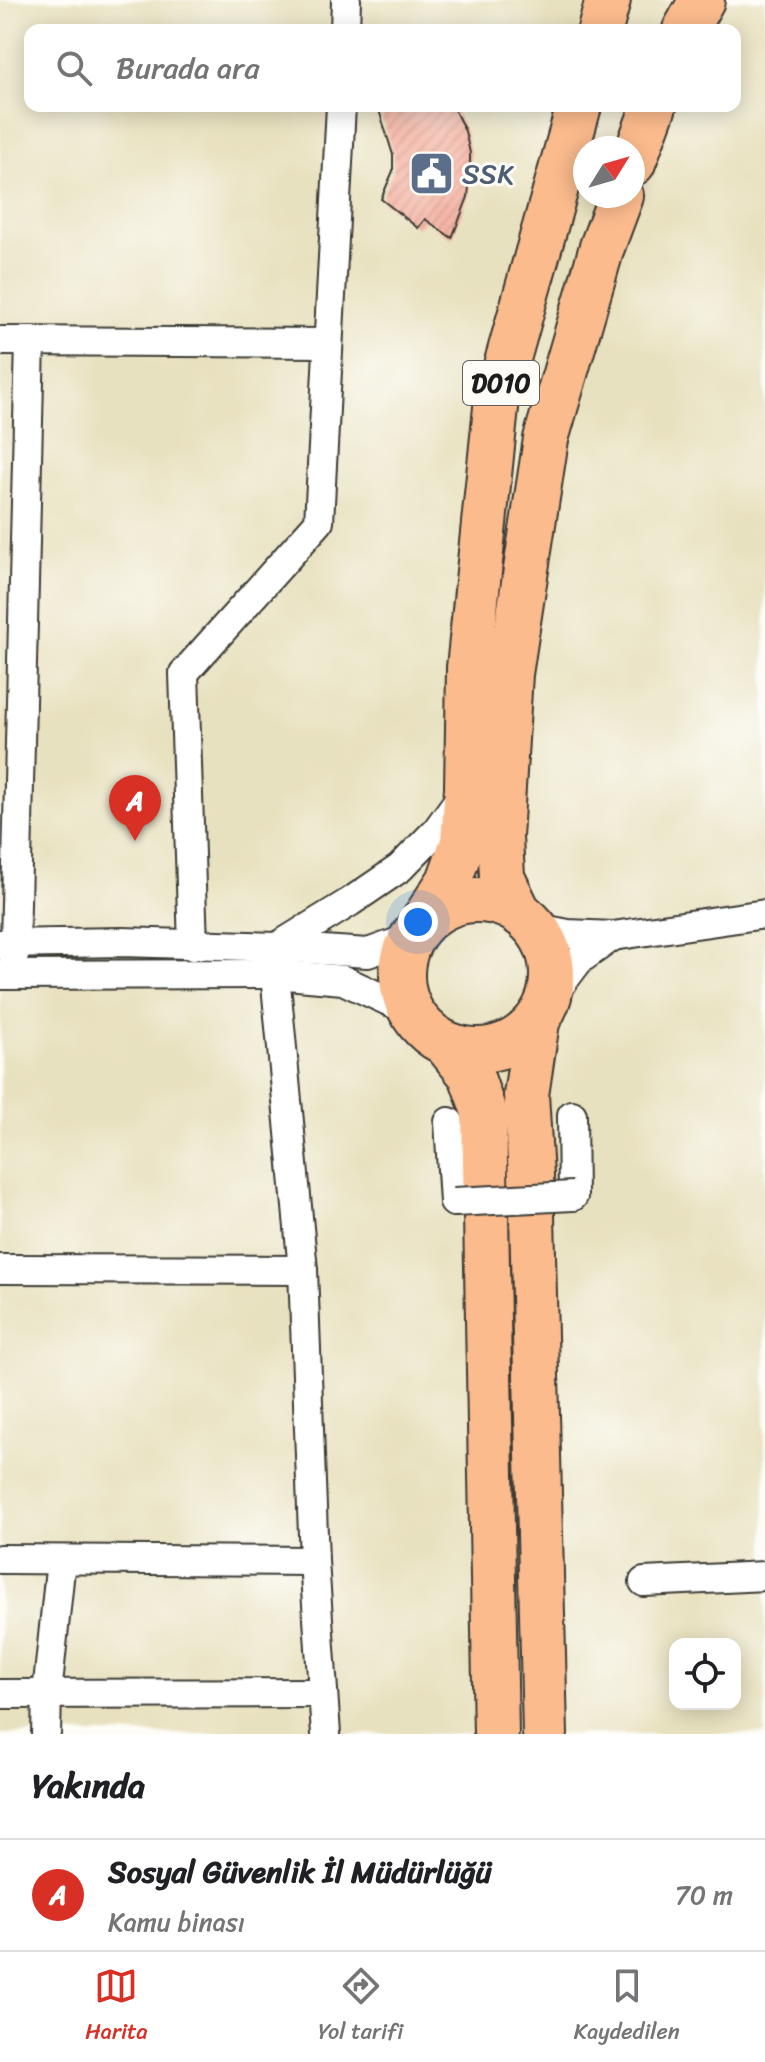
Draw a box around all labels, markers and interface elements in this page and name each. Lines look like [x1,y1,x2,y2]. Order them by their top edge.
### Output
search box [24,24,741,112]
text: Burada ara [116,41,259,95]
icon: search [52,46,96,90]
north arrow [573,136,645,208]
public building icon: SSK [407,149,455,197]
place label: SSK [462,149,514,198]
road number: D010 [463,361,539,405]
pin: A [109,775,161,841]
your location [398,902,438,942]
map controls [669,1638,741,1710]
button: locate [669,1638,741,1710]
text: Yakında [32,1756,145,1816]
text: Sosyal Güvenlik İl Müdürlüğü [108,1845,492,1899]
text: A [49,1872,67,1918]
text: 70 m [675,1872,733,1918]
text: Kamu binası [108,1899,245,1945]
tab: Harita [85,1964,148,2051]
tab: Yol tarifi [318,1964,403,2051]
tab: Kaydedilen [574,1964,680,2051]

